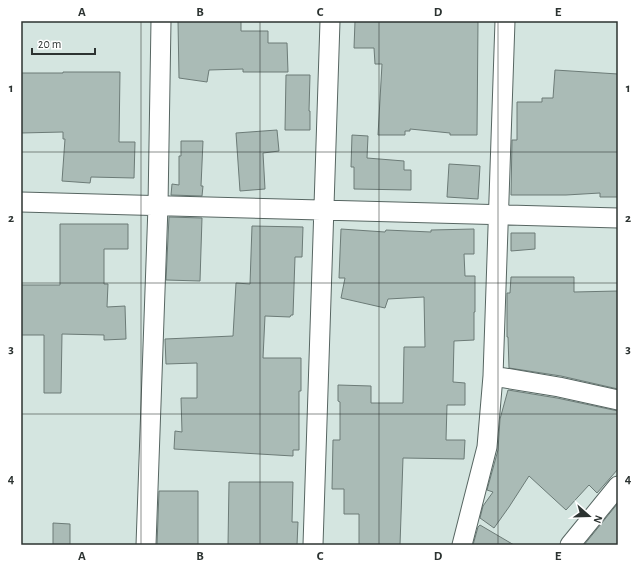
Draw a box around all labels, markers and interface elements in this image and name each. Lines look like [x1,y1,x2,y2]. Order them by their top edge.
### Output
text: A [78,6,86,19]
text: B [196,6,204,19]
text: C [317,6,324,19]
text: D [434,6,443,19]
text: E [555,6,562,19]
scale bar [32,30,95,56]
text: 20 m [38,38,61,50]
text: 1 [9,82,13,95]
text: 1 [626,82,630,95]
text: 2 [8,212,14,225]
text: 2 [625,212,631,225]
text: 3 [8,343,14,356]
text: 3 [625,343,631,356]
text: 4 [8,473,15,486]
text: 4 [625,473,632,486]
north arrow [569,496,609,536]
text: N [591,514,604,525]
text: A [78,550,86,563]
text: B [196,550,204,563]
text: C [317,550,324,563]
text: D [434,550,443,563]
text: E [555,550,562,563]

